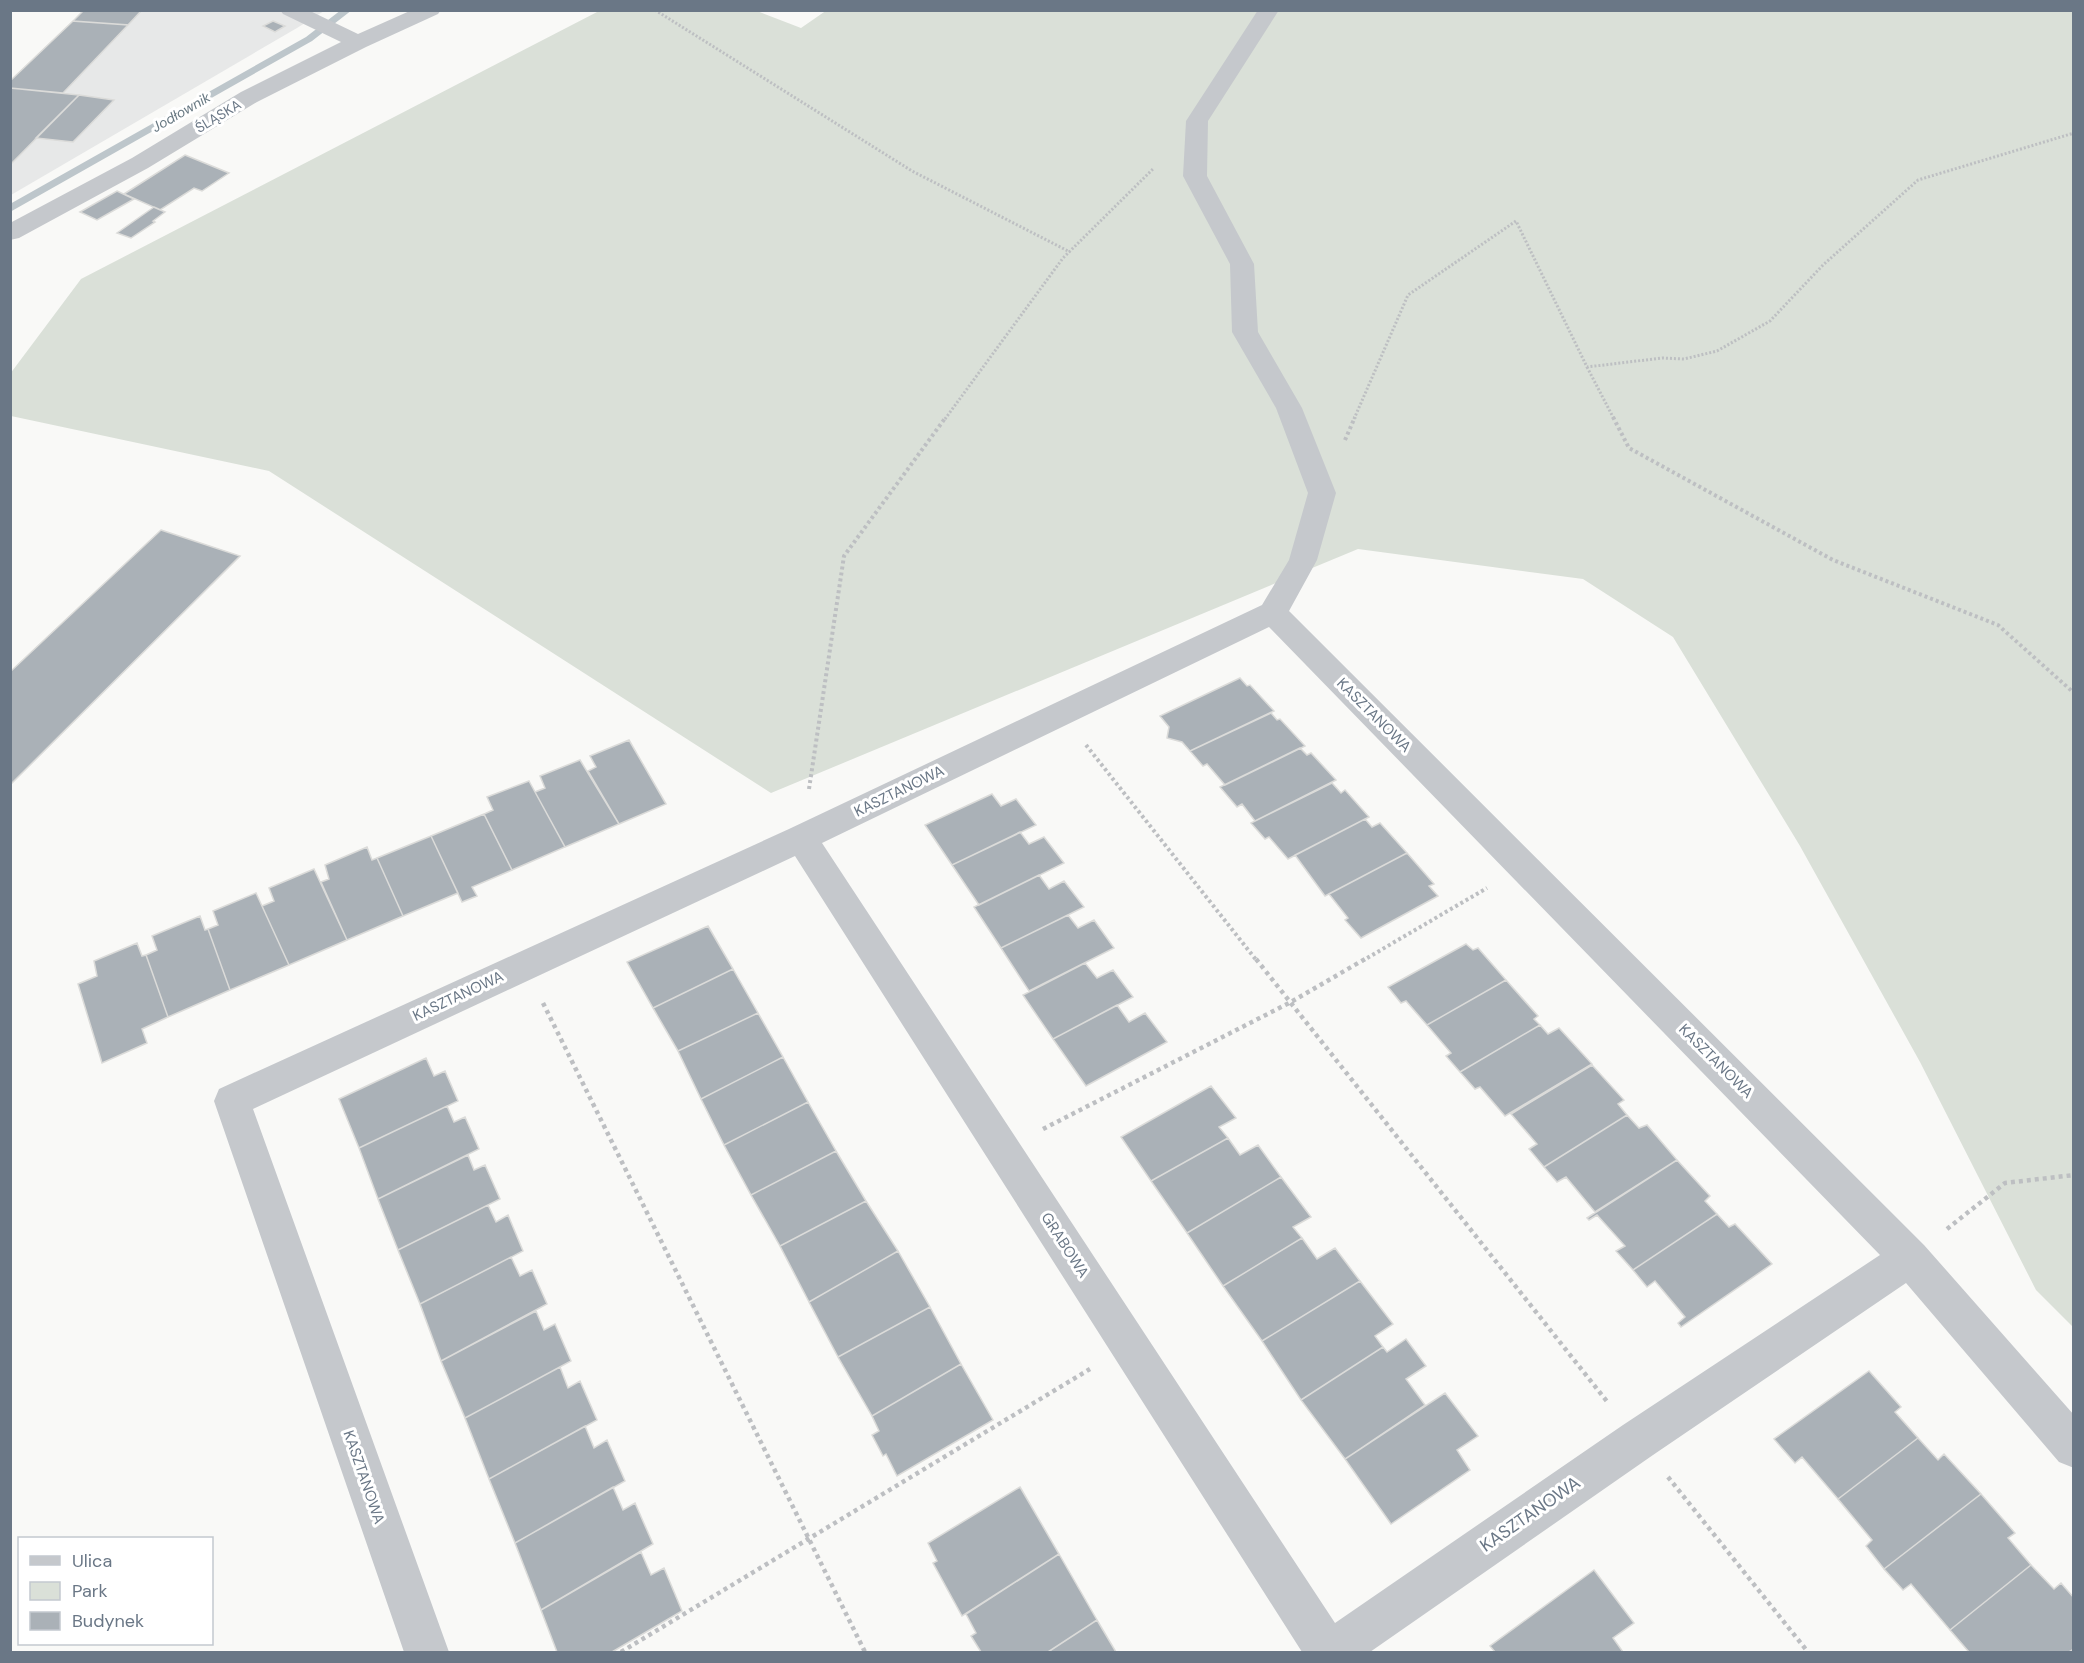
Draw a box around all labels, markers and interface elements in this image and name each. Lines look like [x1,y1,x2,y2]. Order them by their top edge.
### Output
water label: Jodłownik [148,88,214,136]
street label: ŚLĄSKA [192,95,244,137]
street label: KASZTANOWA [1332,673,1416,757]
street label: KASZTANOWA [851,761,947,821]
street label: KASZTANOWA [409,966,507,1026]
street label: KASZTANOWA [1674,1019,1758,1103]
street label: GRABOWA [1036,1209,1094,1281]
street label: KASZTANOWA [339,1428,389,1527]
street label: KASZTANOWA [1475,1471,1585,1557]
legend [18,1537,213,1645]
text: Ulica [72,1549,112,1573]
text: Park [72,1579,108,1603]
text: Budynek [72,1609,144,1633]

